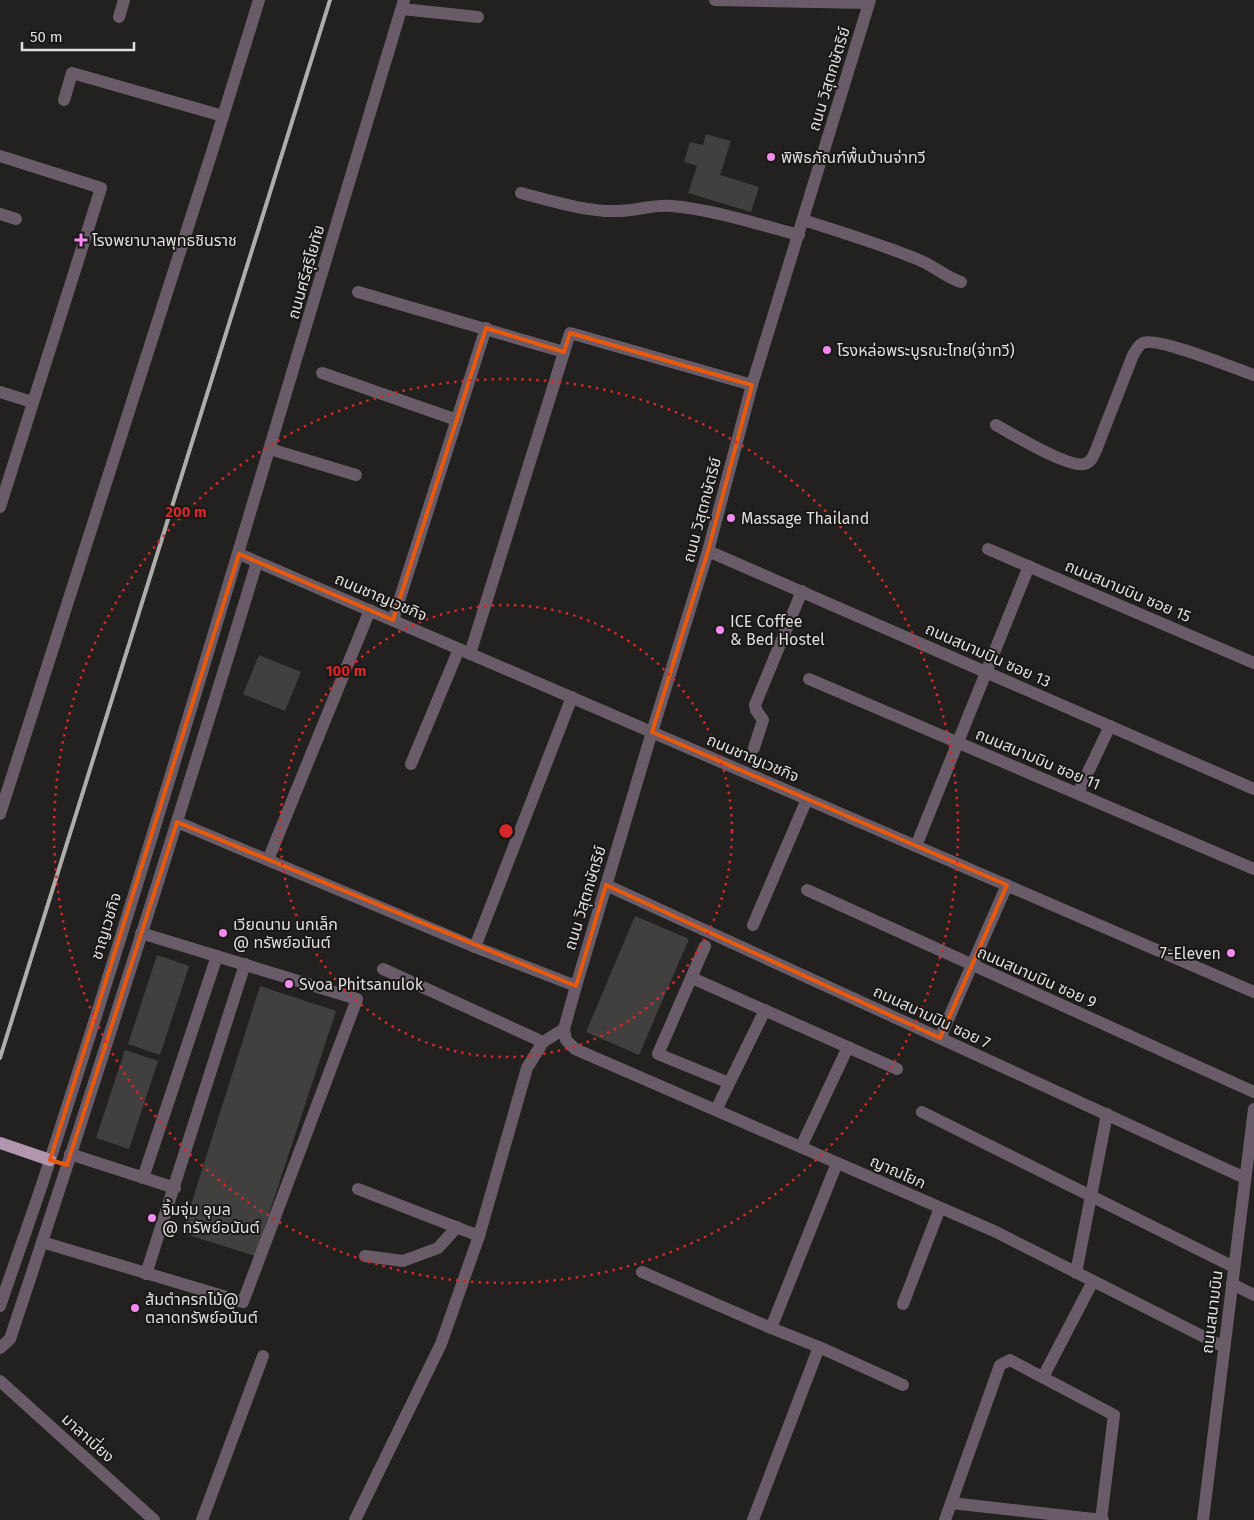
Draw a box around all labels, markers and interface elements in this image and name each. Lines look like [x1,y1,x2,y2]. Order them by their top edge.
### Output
scale bar [22,20,135,52]
street label: ถนน วิสุตกษัตริย์ [804,24,854,133]
text: 50 m [30,28,63,46]
place label: พิพิธภัณฑ์พื้นบ้านจ่าทวี [781,146,926,167]
marker: พิพิธภัณฑ์พื้นบ้านจ่าทวี [765,151,777,163]
street label: ถนนศรีสุริโยทัย [283,223,329,321]
place label: โรงพยาบาลพุทธชินราช [92,231,237,250]
marker: โรงพยาบาลพุทธชินราช [74,233,88,247]
place label: โรงหล่อพระบูรณะไทย(จ่าทวี) [837,341,1015,360]
marker: โรงหล่อพระบูรณะไทย(จ่าทวี) [821,344,833,356]
street label: ถนน วิสุตกษัตริย์ [679,455,725,565]
text: 200 m [165,503,207,521]
place label: Massage Thailand [741,509,869,528]
marker: Massage Thailand [725,512,737,524]
street label: ถนนสนามบิน ซอย 15 [1062,556,1194,626]
street label: ถนนชาญเวชกิจ [332,569,430,625]
place label: ICE Coffee & Bed Hostel [730,612,825,649]
street label: ถนนสนามบิน ซอย 13 [922,619,1054,691]
marker: ICE Coffee & Bed Hostel [714,624,726,636]
text: 100 m [326,662,366,680]
street label: ถนนสนามบิน ซอย 11 [973,724,1103,794]
street label: ถนนชาญเวชกิจ [704,730,802,786]
centre of rings [497,822,515,840]
street label: ถนน วิสุตกษัตริย์ [560,843,610,952]
street label: ชาญเวชกิจ [87,890,125,962]
place label: เวียดนาม นกเล็ก @ ทรัพย์อนันต์ [233,915,338,952]
marker: เวียดนาม นกเล็ก @ ทรัพย์อนันต์ [217,927,229,939]
street label: ถนนสนามบิน ซอย 9 [974,942,1100,1012]
place label: 7-Eleven [1160,944,1221,963]
marker: 7-Eleven [1225,947,1237,959]
place label: Svoa Phitsanulok [299,975,424,994]
marker: Svoa Phitsanulok [283,978,295,990]
street label: ถนนสนามบิน ซอย 7 [870,982,994,1052]
street label: ญาณโยก [867,1151,929,1193]
place label: จิ้มจุ่ม อุบล @ ทรัพย์อนันต์ [162,1198,260,1237]
marker: จิ้มจุ่ม อุบล @ ทรัพย์อนันต์ [146,1212,158,1224]
street label: ถนนสนามบิน [1197,1269,1227,1355]
place label: ส้มตำครกไม้@ ตลาดทรัพย์อนันต์ [145,1290,258,1327]
marker: ส้มตำครกไม้@ ตลาดทรัพย์อนันต์ [129,1302,141,1314]
street label: มาลาเบี่ยง [58,1408,120,1467]

